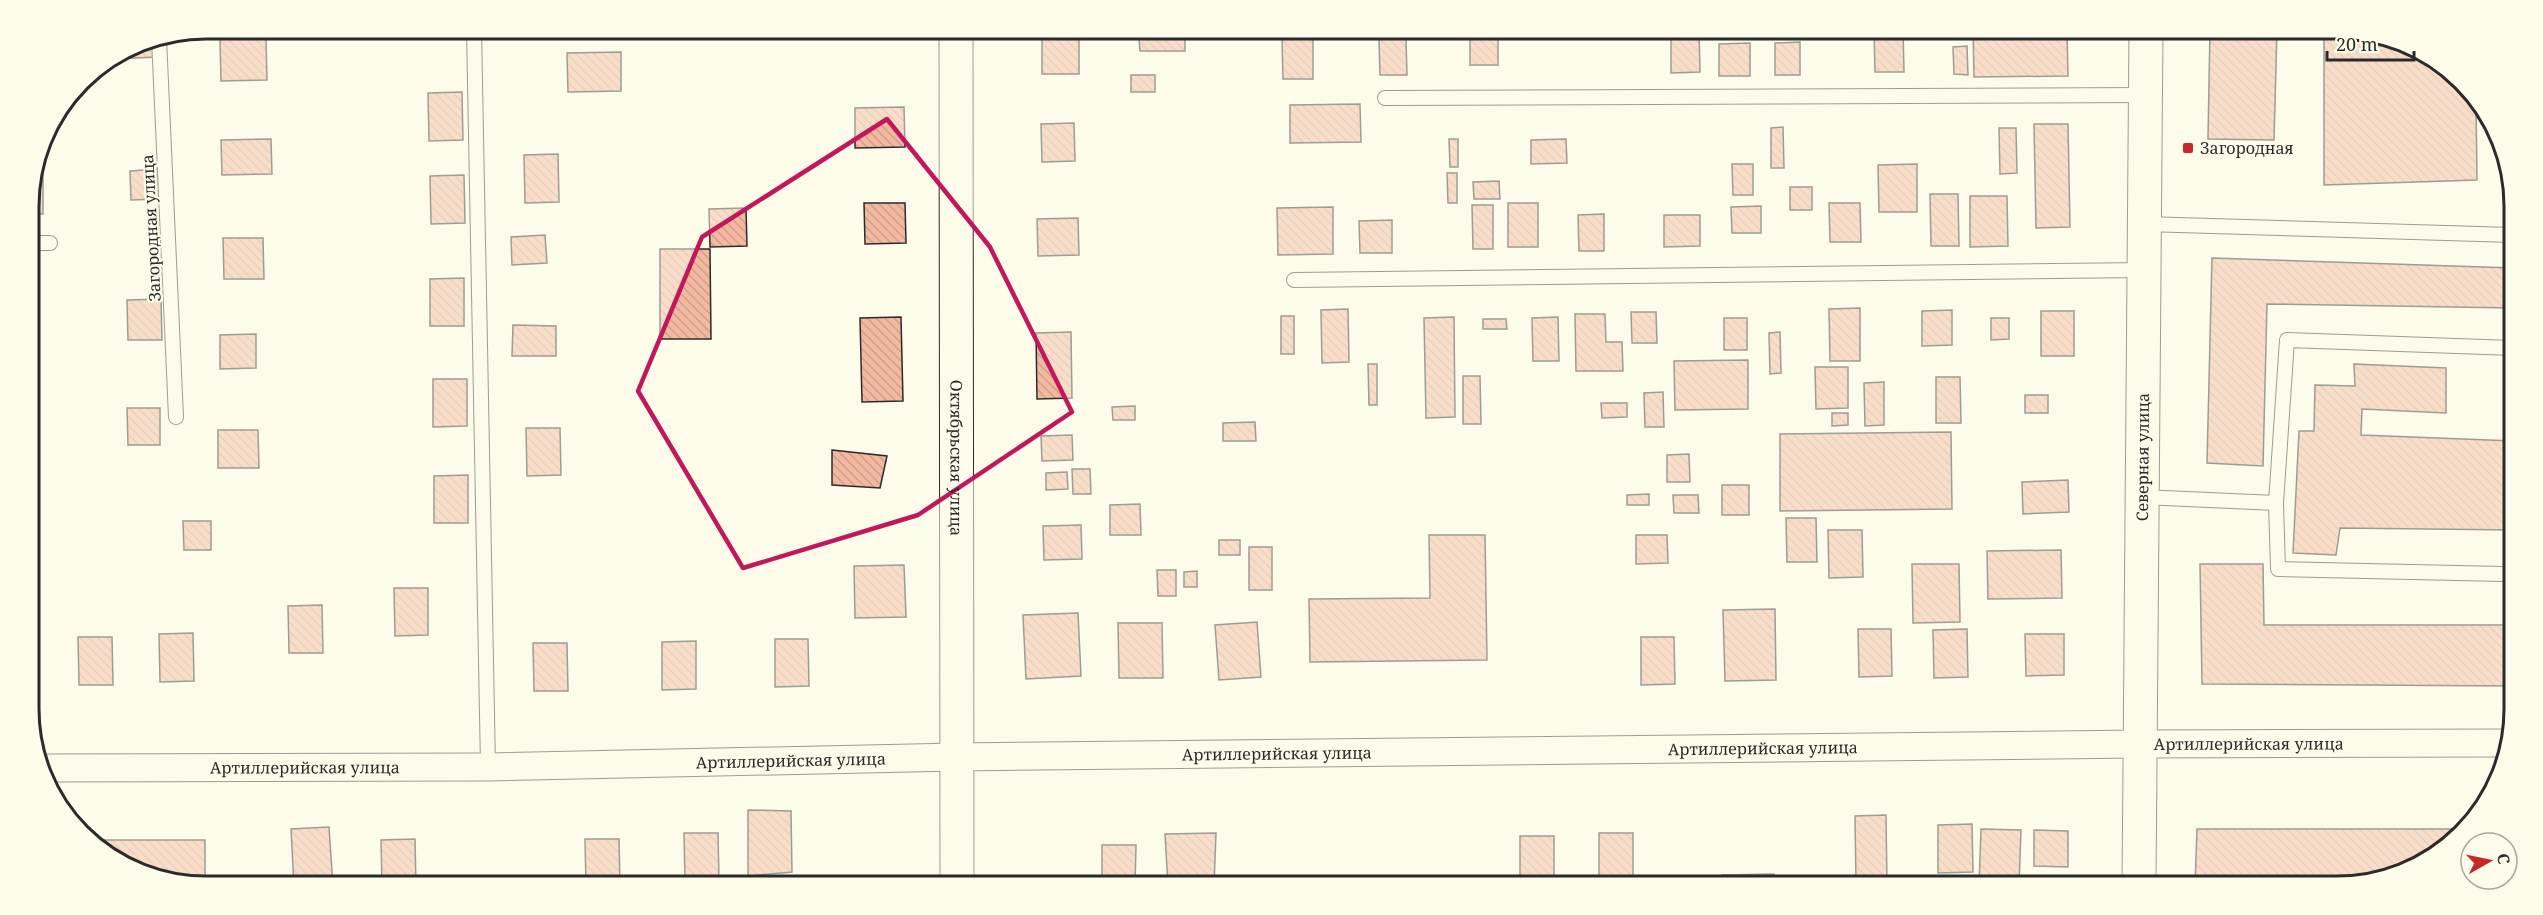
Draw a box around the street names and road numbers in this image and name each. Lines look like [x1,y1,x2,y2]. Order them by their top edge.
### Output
street label: Загородная улица [136,154,166,302]
street label: Октябрьская улица [945,380,968,536]
street label: Северная улица [2131,393,2154,521]
street label: Артиллерийская улица [2154,732,2344,755]
street label: Артиллерийская улица [1668,736,1858,760]
street label: Артиллерийская улица [1182,741,1372,766]
street label: Артиллерийская улица [696,748,886,774]
street label: Артиллерийская улица [210,756,400,779]

